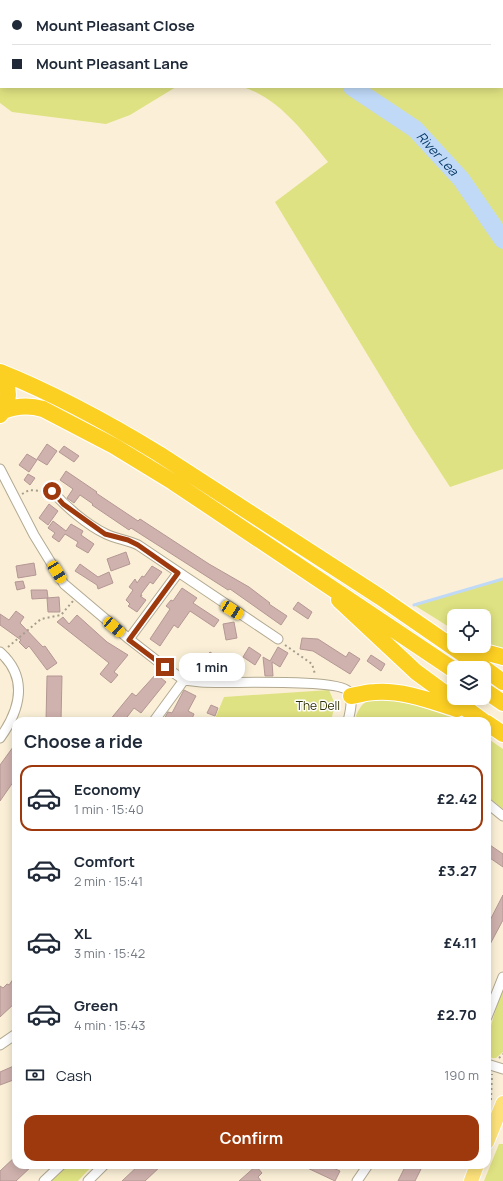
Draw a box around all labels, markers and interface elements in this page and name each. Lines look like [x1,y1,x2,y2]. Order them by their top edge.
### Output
text: Mount Pleasant Close [36,15,195,36]
text: Mount Pleasant Lane [36,53,188,74]
water label: River Lea [413,128,463,180]
route start [43,482,61,500]
car [46,559,68,585]
car [219,599,245,621]
map controls [447,609,491,705]
button: locate [447,609,491,653]
car [101,615,127,639]
callout: 1 min [179,653,245,681]
route end [156,658,174,676]
text: 1 min [196,658,228,676]
button: layers [447,661,491,705]
park label: The Dell [296,697,340,714]
text: Choose a ride [24,729,143,753]
text: Economy [74,779,141,800]
icon: car [26,780,62,816]
text: £2.42 [437,788,477,809]
text: 1 min · 15:40 [74,800,144,818]
text: Comfort [74,851,135,872]
icon: car [26,852,62,888]
text: £3.27 [438,860,477,881]
text: 2 min · 15:41 [74,872,143,890]
text: XL [74,923,92,944]
icon: car [26,924,62,960]
text: £4.11 [444,932,477,953]
text: 3 min · 15:42 [74,944,145,962]
text: Green [74,995,118,1016]
icon: car [26,996,62,1032]
text: £2.70 [437,1004,477,1025]
text: 4 min · 15:43 [74,1016,146,1034]
icon: cash [24,1064,46,1086]
text: Cash [56,1065,92,1086]
text: 190 m [444,1066,479,1084]
button: Confirm [24,1115,479,1161]

